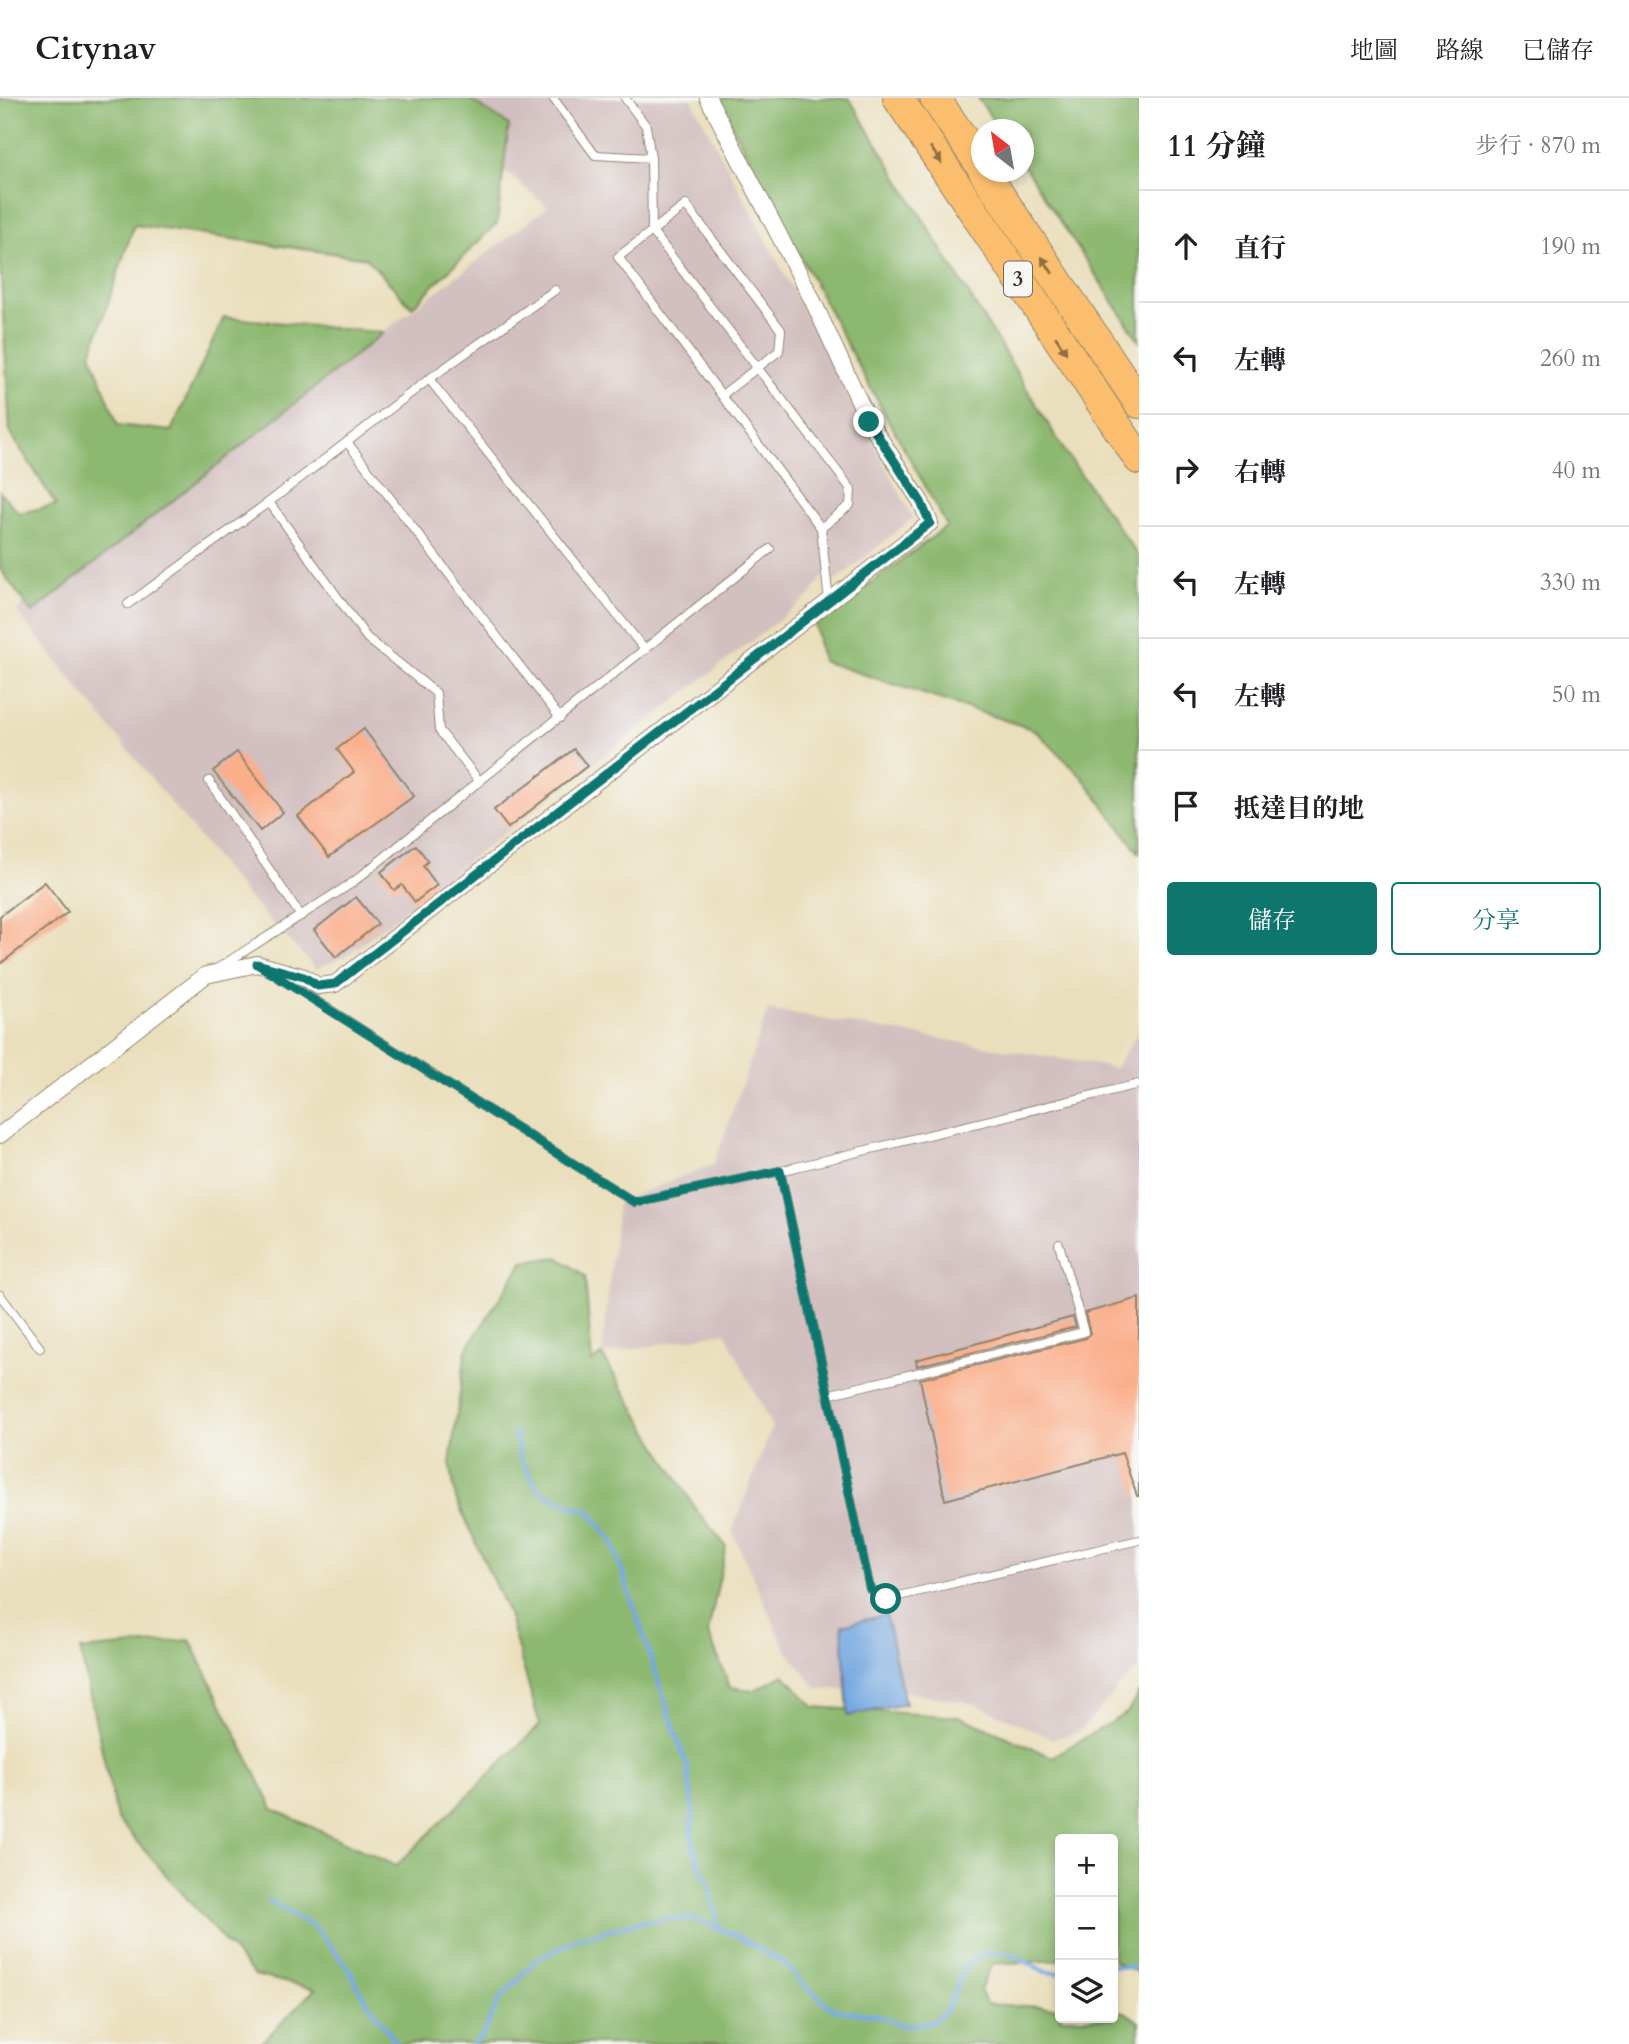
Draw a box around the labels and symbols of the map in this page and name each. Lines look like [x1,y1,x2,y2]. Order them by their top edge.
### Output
north arrow [971,119,1034,182]
one-way arrow [929,146,943,164]
one-way arrow [1040,255,1053,274]
road number: 3 [1004,262,1032,296]
one-way arrow [1055,335,1068,354]
route end [853,406,884,437]
route start [870,1583,901,1614]

